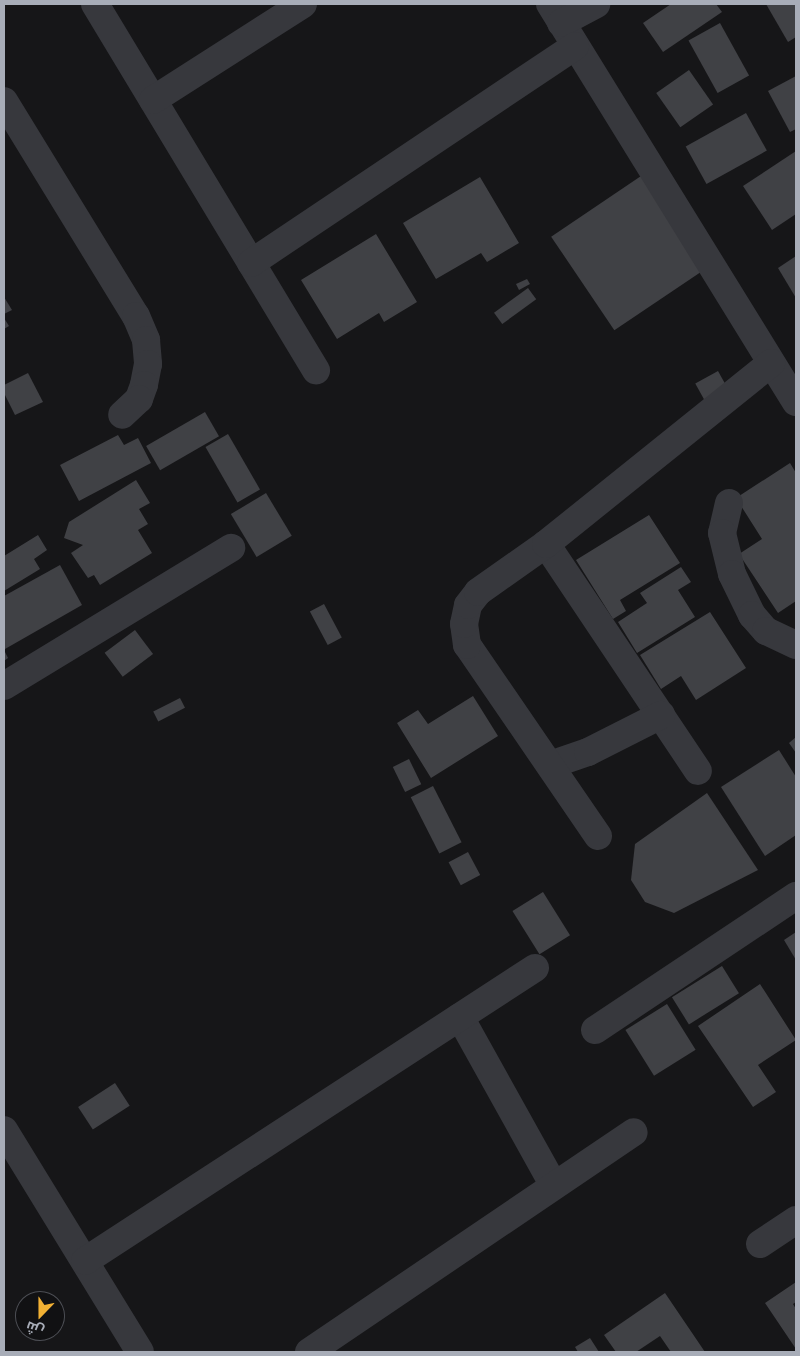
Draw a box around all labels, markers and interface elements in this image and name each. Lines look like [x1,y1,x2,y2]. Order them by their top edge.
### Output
north arrow [15,1291,65,1341]
text: ش [23,1317,46,1341]

